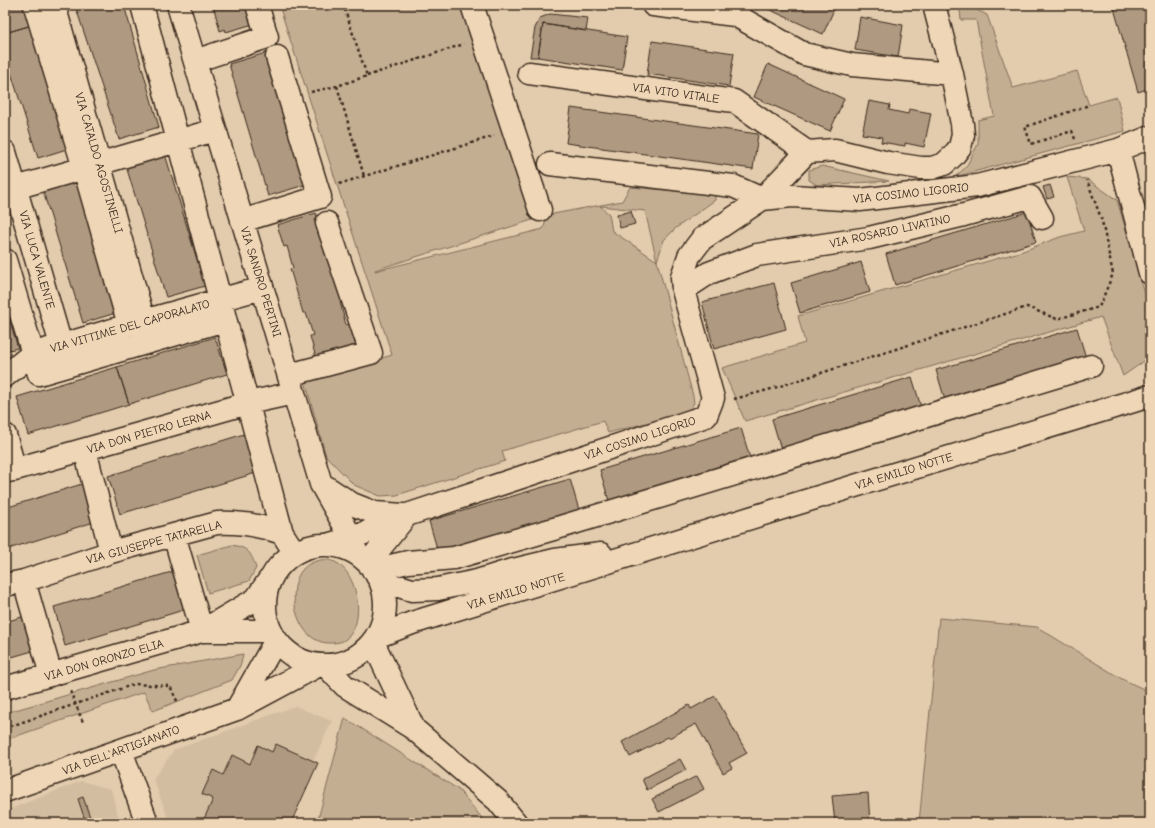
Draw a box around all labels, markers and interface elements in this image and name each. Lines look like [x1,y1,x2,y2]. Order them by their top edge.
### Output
street label: VIA VITO VITALE [632,80,720,106]
street label: VIA CATALDO AGOSTINELLI [72,91,126,235]
street label: VIA COSIMO LIGORIO [853,180,970,206]
street label: VIA LUCA VALENTE [16,209,58,311]
street label: VIA ROSARIO LIVATINO [828,211,952,251]
street label: VIA SANDRO PERTINI [238,225,285,339]
street label: VIA VITTIME DEL CAPORALATO [49,296,212,355]
street label: VIA DON PIETRO LERNA [85,408,213,456]
street label: VIA COSIMO LIGORIO [583,413,698,463]
street label: VIA EMILIO NOTTE [854,450,954,492]
street label: VIA GIUSEPPE TATARELLA [85,517,223,567]
street label: VIA EMILIO NOTTE [466,570,566,612]
street label: VIA DON ORONZO ELIA [43,636,165,684]
street label: VIA DELL'ARTIGIANATO [61,722,182,778]

